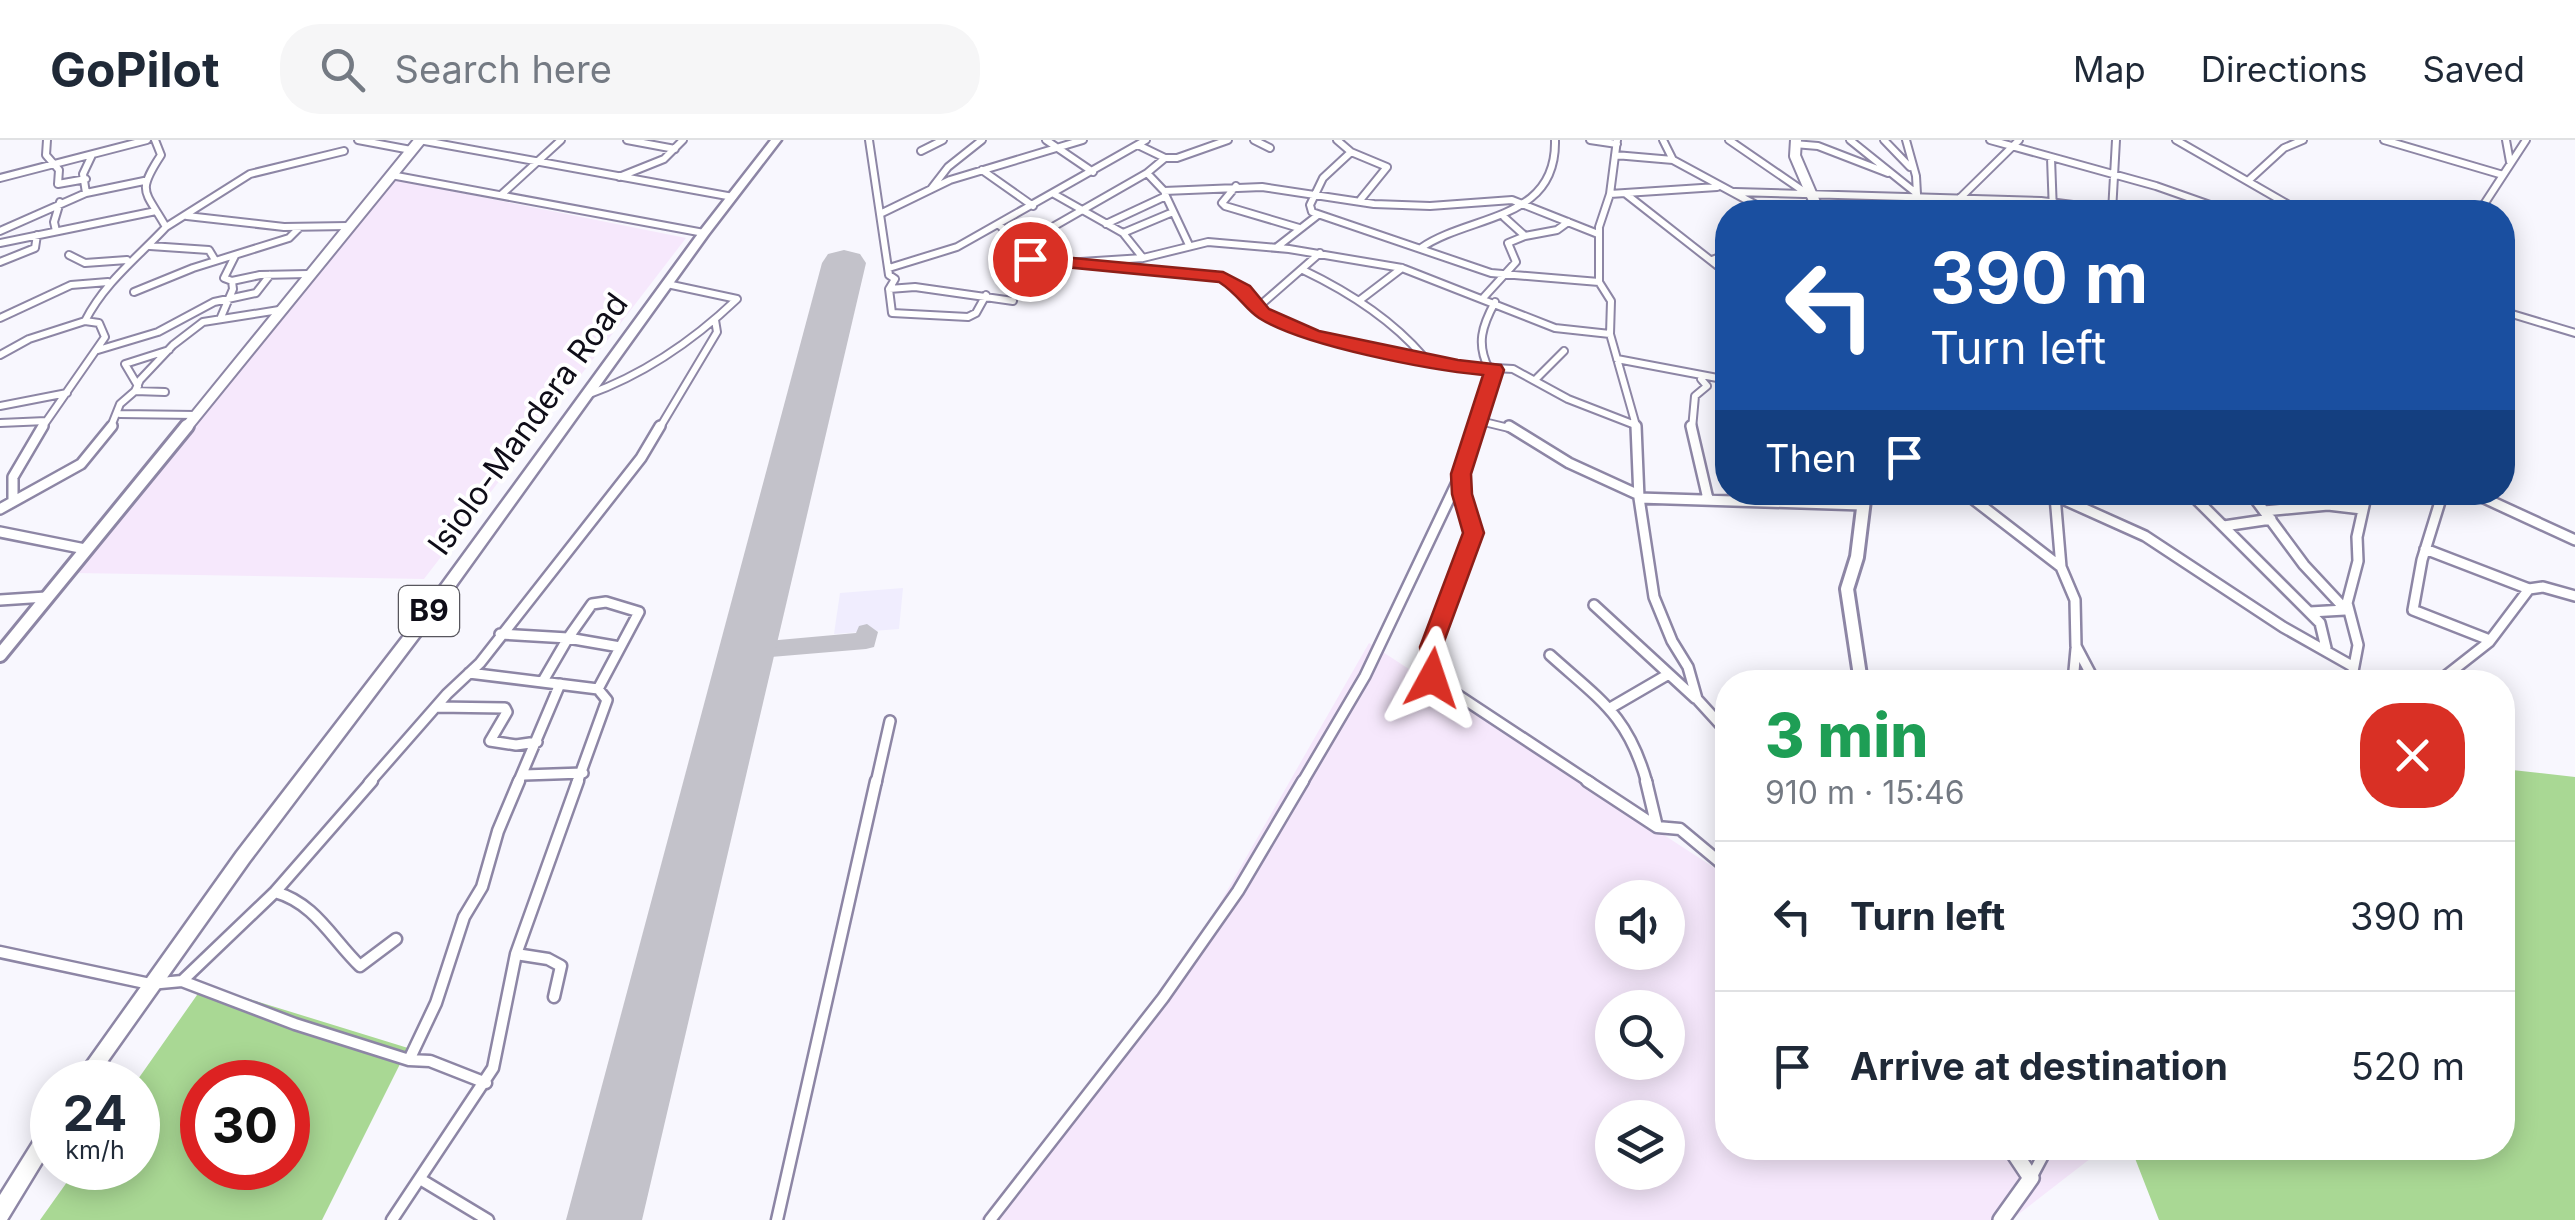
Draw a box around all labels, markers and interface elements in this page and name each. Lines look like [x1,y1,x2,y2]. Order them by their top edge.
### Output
search box [280,24,980,114]
text: GoPilot [50,40,220,99]
icon: search [315,42,370,97]
text: Search here [395,46,612,92]
text: Map [2073,48,2146,90]
text: Directions [2201,48,2368,90]
text: Saved [2423,48,2525,90]
pin [988,217,1073,302]
icon: arrive [1003,232,1058,287]
text: 390 m [1930,235,2148,320]
icon: left [1765,240,1895,370]
street label: Isiolo-Mandera Road [419,285,636,562]
text: Turn left [1930,320,2106,375]
icon: arrive [1877,430,1932,485]
text: Then [1765,435,1857,481]
road number: B9 [399,586,459,636]
position arrow [1380,626,1484,730]
text: 3 min [1765,699,1928,771]
button: close [2360,703,2465,808]
text: 910 m · 15:46 [1765,773,1965,812]
map controls [1595,880,1685,1190]
button: sound [1595,880,1685,970]
icon: left [1765,889,1820,944]
text: Turn left [1850,893,2005,939]
text: 390 m [2350,893,2465,939]
button: search [1595,990,1685,1080]
icon: arrive [1765,1039,1820,1094]
text: Arrive at destination [1850,1043,2228,1089]
text: 520 m [2351,1043,2465,1089]
speed limit sign: 30 [180,1060,310,1190]
text: 24 [63,1083,127,1143]
button: layers [1595,1100,1685,1190]
text: km/h [65,1135,125,1165]

